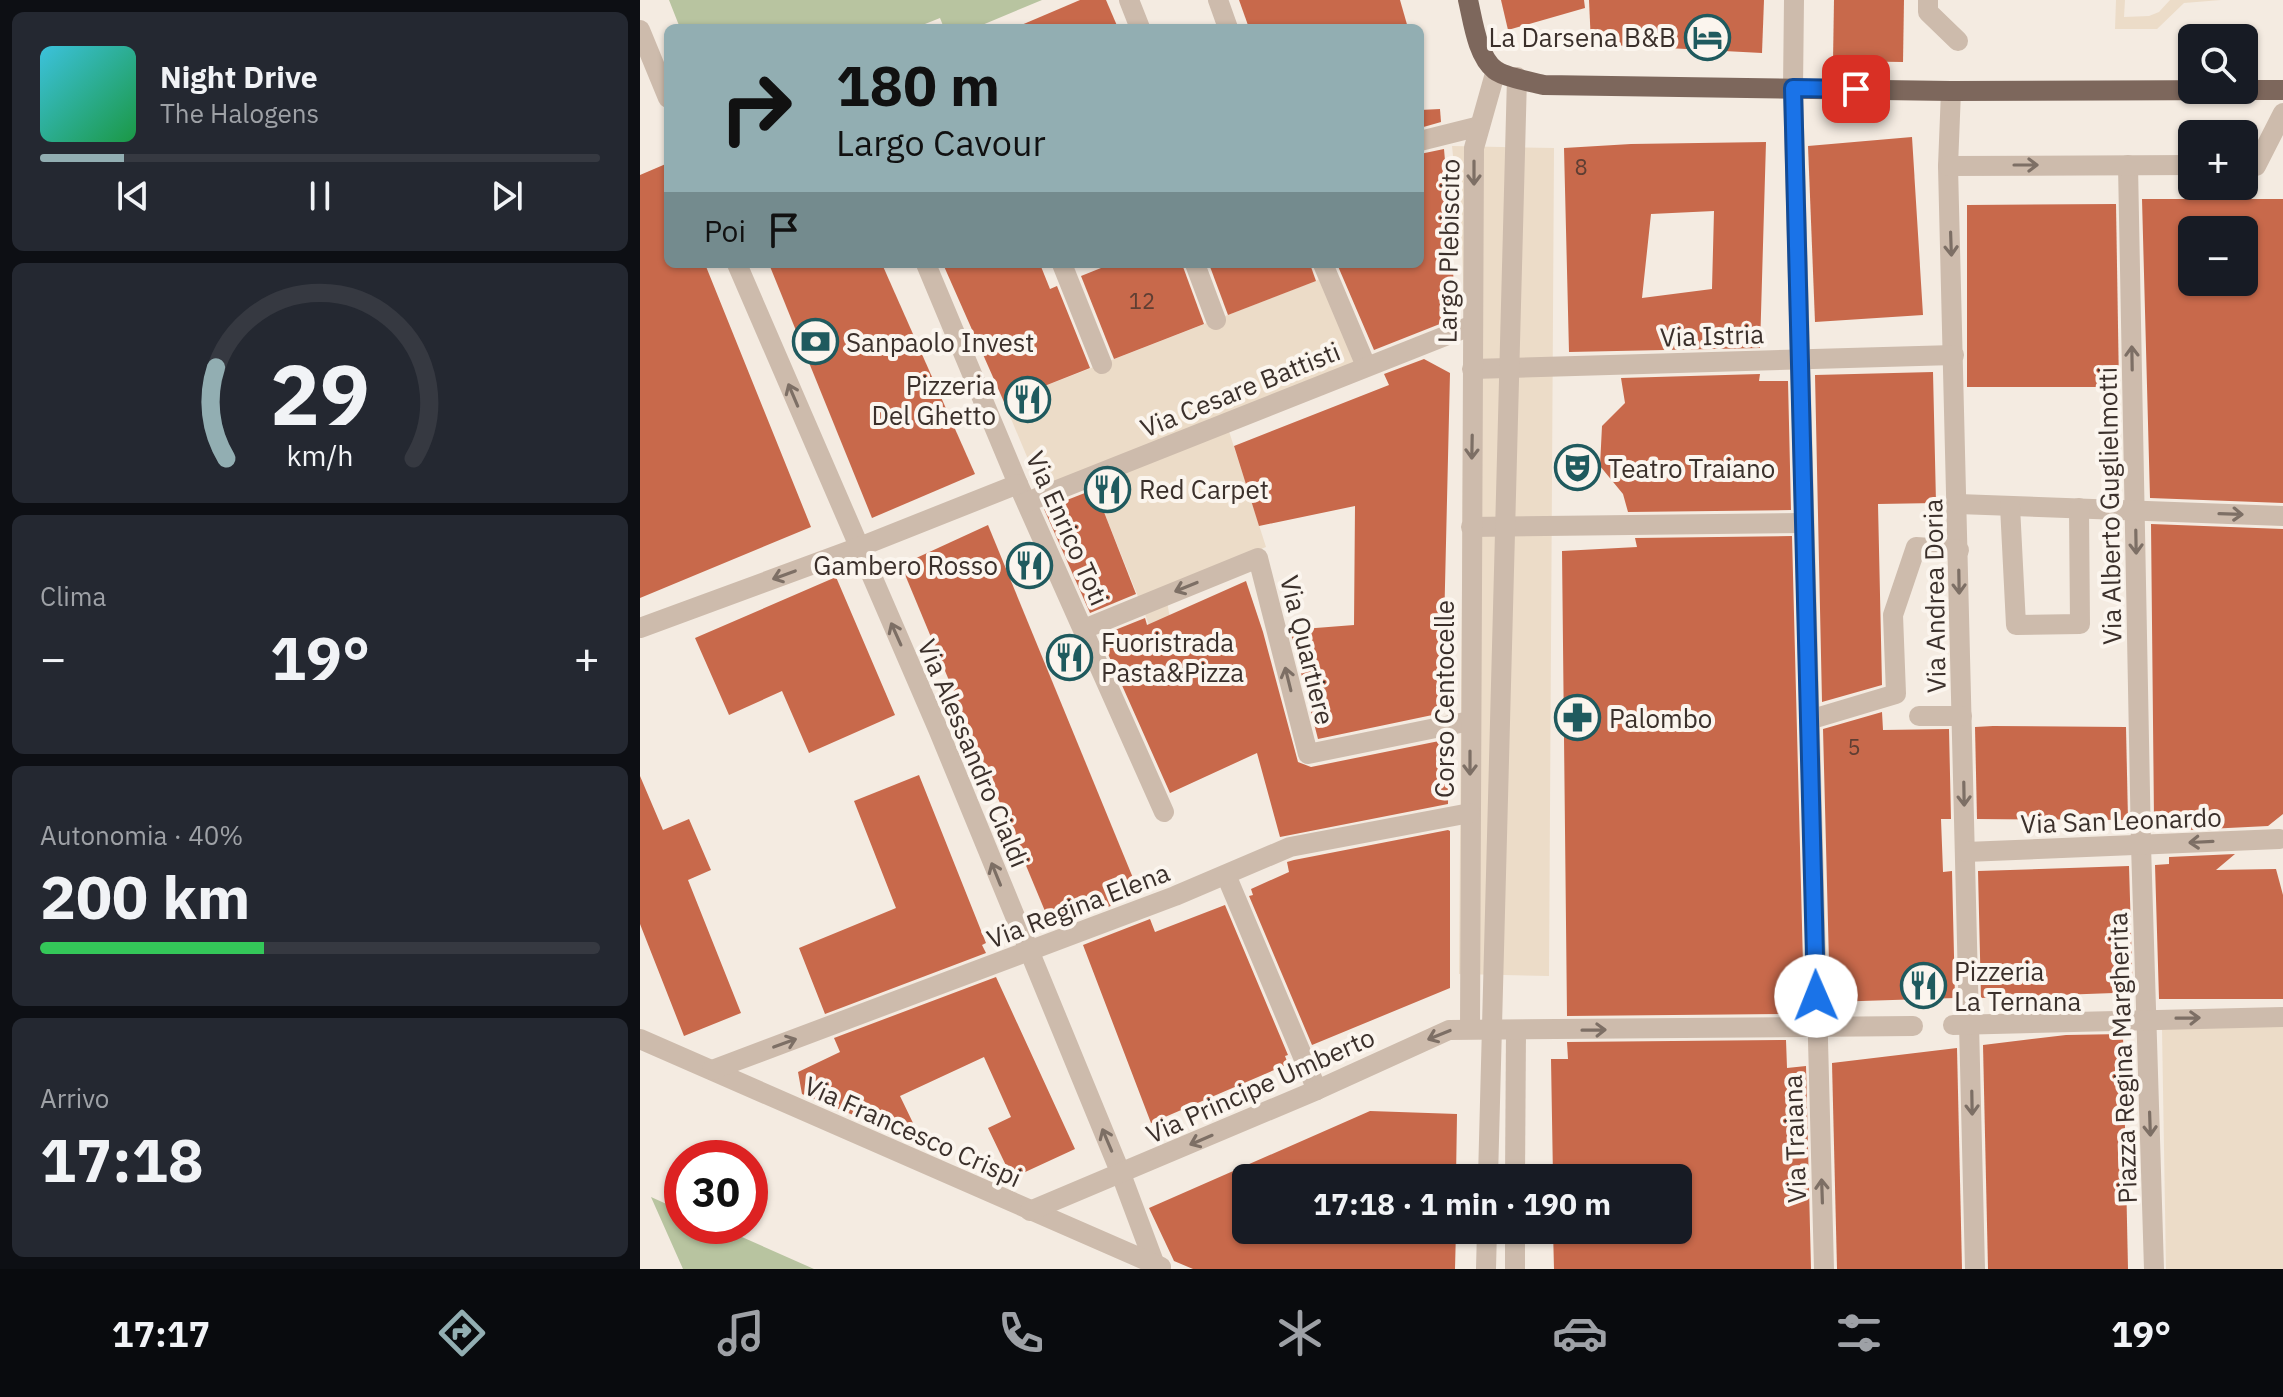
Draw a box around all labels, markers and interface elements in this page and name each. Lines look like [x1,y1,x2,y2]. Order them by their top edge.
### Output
hotel icon: La Darsena B&B [1683,13,1731,61]
place label: La Darsena B&B [1488,20,1676,54]
map controls [2178,24,2258,296]
button: search [2178,24,2258,104]
text: 180 m [836,49,1000,121]
pin [1822,55,1890,123]
icon: right [704,56,808,160]
text: Night Drive [160,57,318,96]
icon: arrive [1834,67,1878,111]
text: The Halogens [160,96,319,130]
text: Largo Cavour [836,119,1046,166]
button: + [2178,120,2258,200]
house number: 8 [1574,152,1588,181]
street label: Largo Plebiscito [1429,158,1467,344]
one-way arrow [2012,158,2039,173]
one-way arrow [1466,159,1482,186]
icon: previous [111,174,155,218]
icon: pause [298,174,342,218]
icon: next [485,174,529,218]
icon: arrive [762,208,806,252]
text: Poi [704,211,746,250]
button: − [2178,216,2258,296]
one-way arrow [1943,230,1958,257]
house number: 12 [1129,286,1155,315]
street label: Via Istria [1659,316,1765,354]
bank icon: Sanpaolo Invest [791,318,839,366]
place label: Sanpaolo Invest [846,325,1034,359]
street label: Via Cesare Battisti [1135,333,1345,445]
text: 29 [270,340,370,448]
one-way arrow [2124,345,2140,372]
street label: Via Alberto Guglielmotti [2090,367,2128,645]
place label: Pizzeria Del Ghetto [871,368,996,432]
restaurant icon: Pizzeria Del Ghetto [1003,376,1051,424]
one-way arrow [784,383,799,408]
one-way arrow [1464,433,1480,460]
text: km/h [286,437,354,474]
theatre icon: Teatro Traiano [1553,444,1601,492]
street label: Via Enrico Toti [1019,446,1117,610]
place label: Teatro Traiano [1608,451,1775,485]
restaurant icon: Red Carpet [1084,465,1132,513]
place label: Red Carpet [1139,472,1269,506]
street label: Via Andrea Doria [1915,498,1953,694]
one-way arrow [2217,506,2244,521]
one-way arrow [2128,528,2143,555]
restaurant icon: Gambero Rosso [1005,541,1053,589]
place label: Gambero Rosso [813,548,998,582]
one-way arrow [772,568,797,583]
one-way arrow [1952,568,1967,595]
street label: Via Quartiere [1273,572,1343,728]
text: Clima [40,579,106,613]
one-way arrow [1174,581,1198,595]
street label: Corso Centocelle [1427,600,1461,798]
text: 19° [270,618,370,697]
one-way arrow [887,622,902,647]
place label: Fuoristrada Pasta&Pizza [1101,625,1244,689]
text: − [40,629,66,686]
text: + [574,629,600,686]
restaurant icon: Fuoristrada Pasta&Pizza [1046,633,1094,681]
street label: Via Alessandro Cialdi [911,634,1037,872]
one-way arrow [1280,666,1295,692]
pharmacy icon: Palombo [1554,694,1602,742]
place label: Palombo [1609,701,1712,735]
house number: 5 [1847,732,1861,761]
one-way arrow [1462,749,1478,776]
one-way arrow [1957,780,1972,807]
street label: Via San Leonardo [2020,799,2222,841]
text: Autonomia · 40% [40,818,243,852]
one-way arrow [2188,835,2215,850]
street label: Via Regina Elena [982,854,1174,955]
text: 200 km [40,857,250,936]
one-way arrow [988,862,1003,887]
street label: Piazza Regina Margherita [2100,912,2144,1204]
position arrow [1774,954,1858,1038]
place label: Pizzeria La Ternana [1954,954,2081,1018]
restaurant icon: Pizzeria La Ternana [1899,962,1947,1010]
one-way arrow [2174,1010,2201,1026]
street label: Via Principe Umberto [1140,1019,1380,1151]
one-way arrow [1580,1022,1607,1038]
one-way arrow [1427,1029,1452,1043]
one-way arrow [772,1035,797,1049]
street label: Via Francesco Crispi [799,1068,1027,1194]
street label: Via Traiana [1775,1074,1813,1204]
text: Arrivo [40,1081,109,1115]
one-way arrow [1964,1089,1979,1116]
one-way arrow [2142,1110,2157,1137]
text: 17:18 [40,1120,204,1199]
one-way arrow [1098,1128,1113,1153]
one-way arrow [1189,1133,1214,1148]
speed limit sign: 30 [664,1140,768,1244]
one-way arrow [1814,1178,1829,1205]
text: 17:18 · 1 min · 190 m [1313,1184,1611,1223]
icon: directions [434,1305,490,1361]
icon: music [713,1305,769,1361]
icon: phone [993,1305,1049,1361]
icon: climate [1272,1305,1328,1361]
icon: car [1552,1305,1608,1361]
icon: filters [1831,1305,1887,1361]
text: 17:17 [112,1310,210,1357]
text: 19° [2111,1310,2171,1357]

